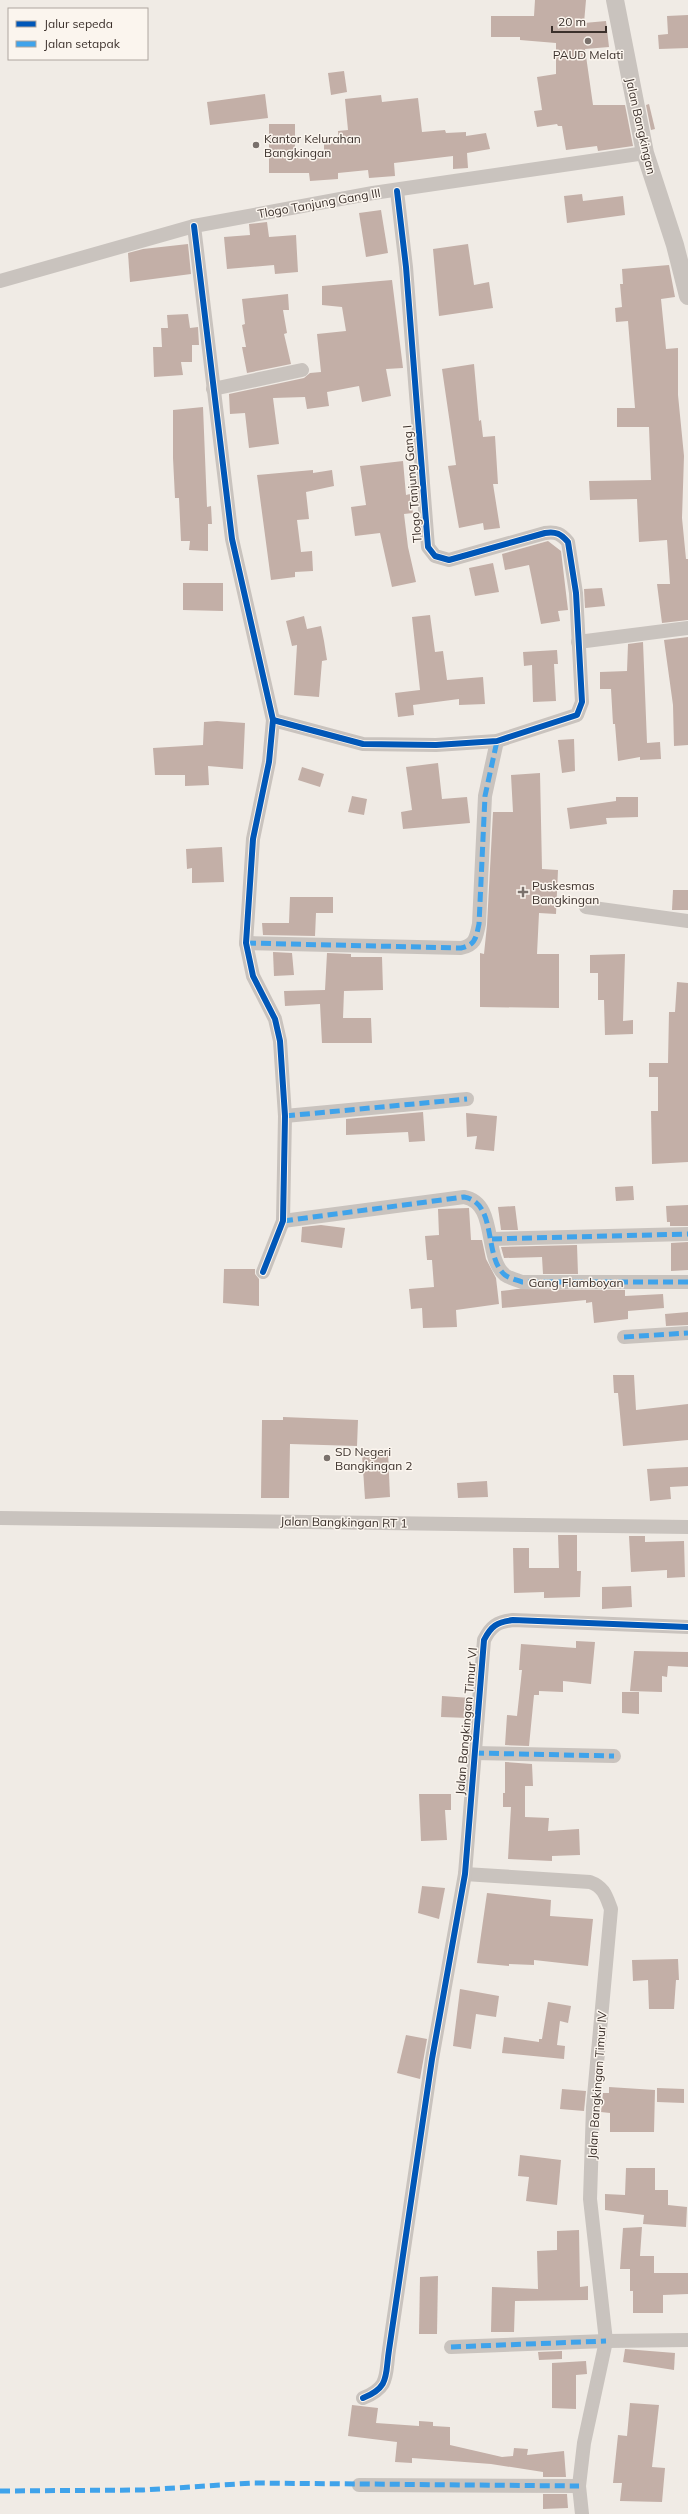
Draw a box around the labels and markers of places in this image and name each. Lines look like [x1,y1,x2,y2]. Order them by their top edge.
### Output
marker: PAUD Melati [583,36,593,46]
place label: PAUD Melati [553,47,623,62]
place label: Kantor Kelurahan Bangkingan [264,131,361,160]
marker: Kantor Kelurahan Bangkingan [251,140,261,150]
place label: Puskesmas Bangkingan [532,878,599,907]
marker: Puskesmas Bangkingan [517,886,529,898]
place label: SD Negeri Bangkingan 2 [335,1444,413,1473]
marker: SD Negeri Bangkingan 2 [322,1453,332,1463]

